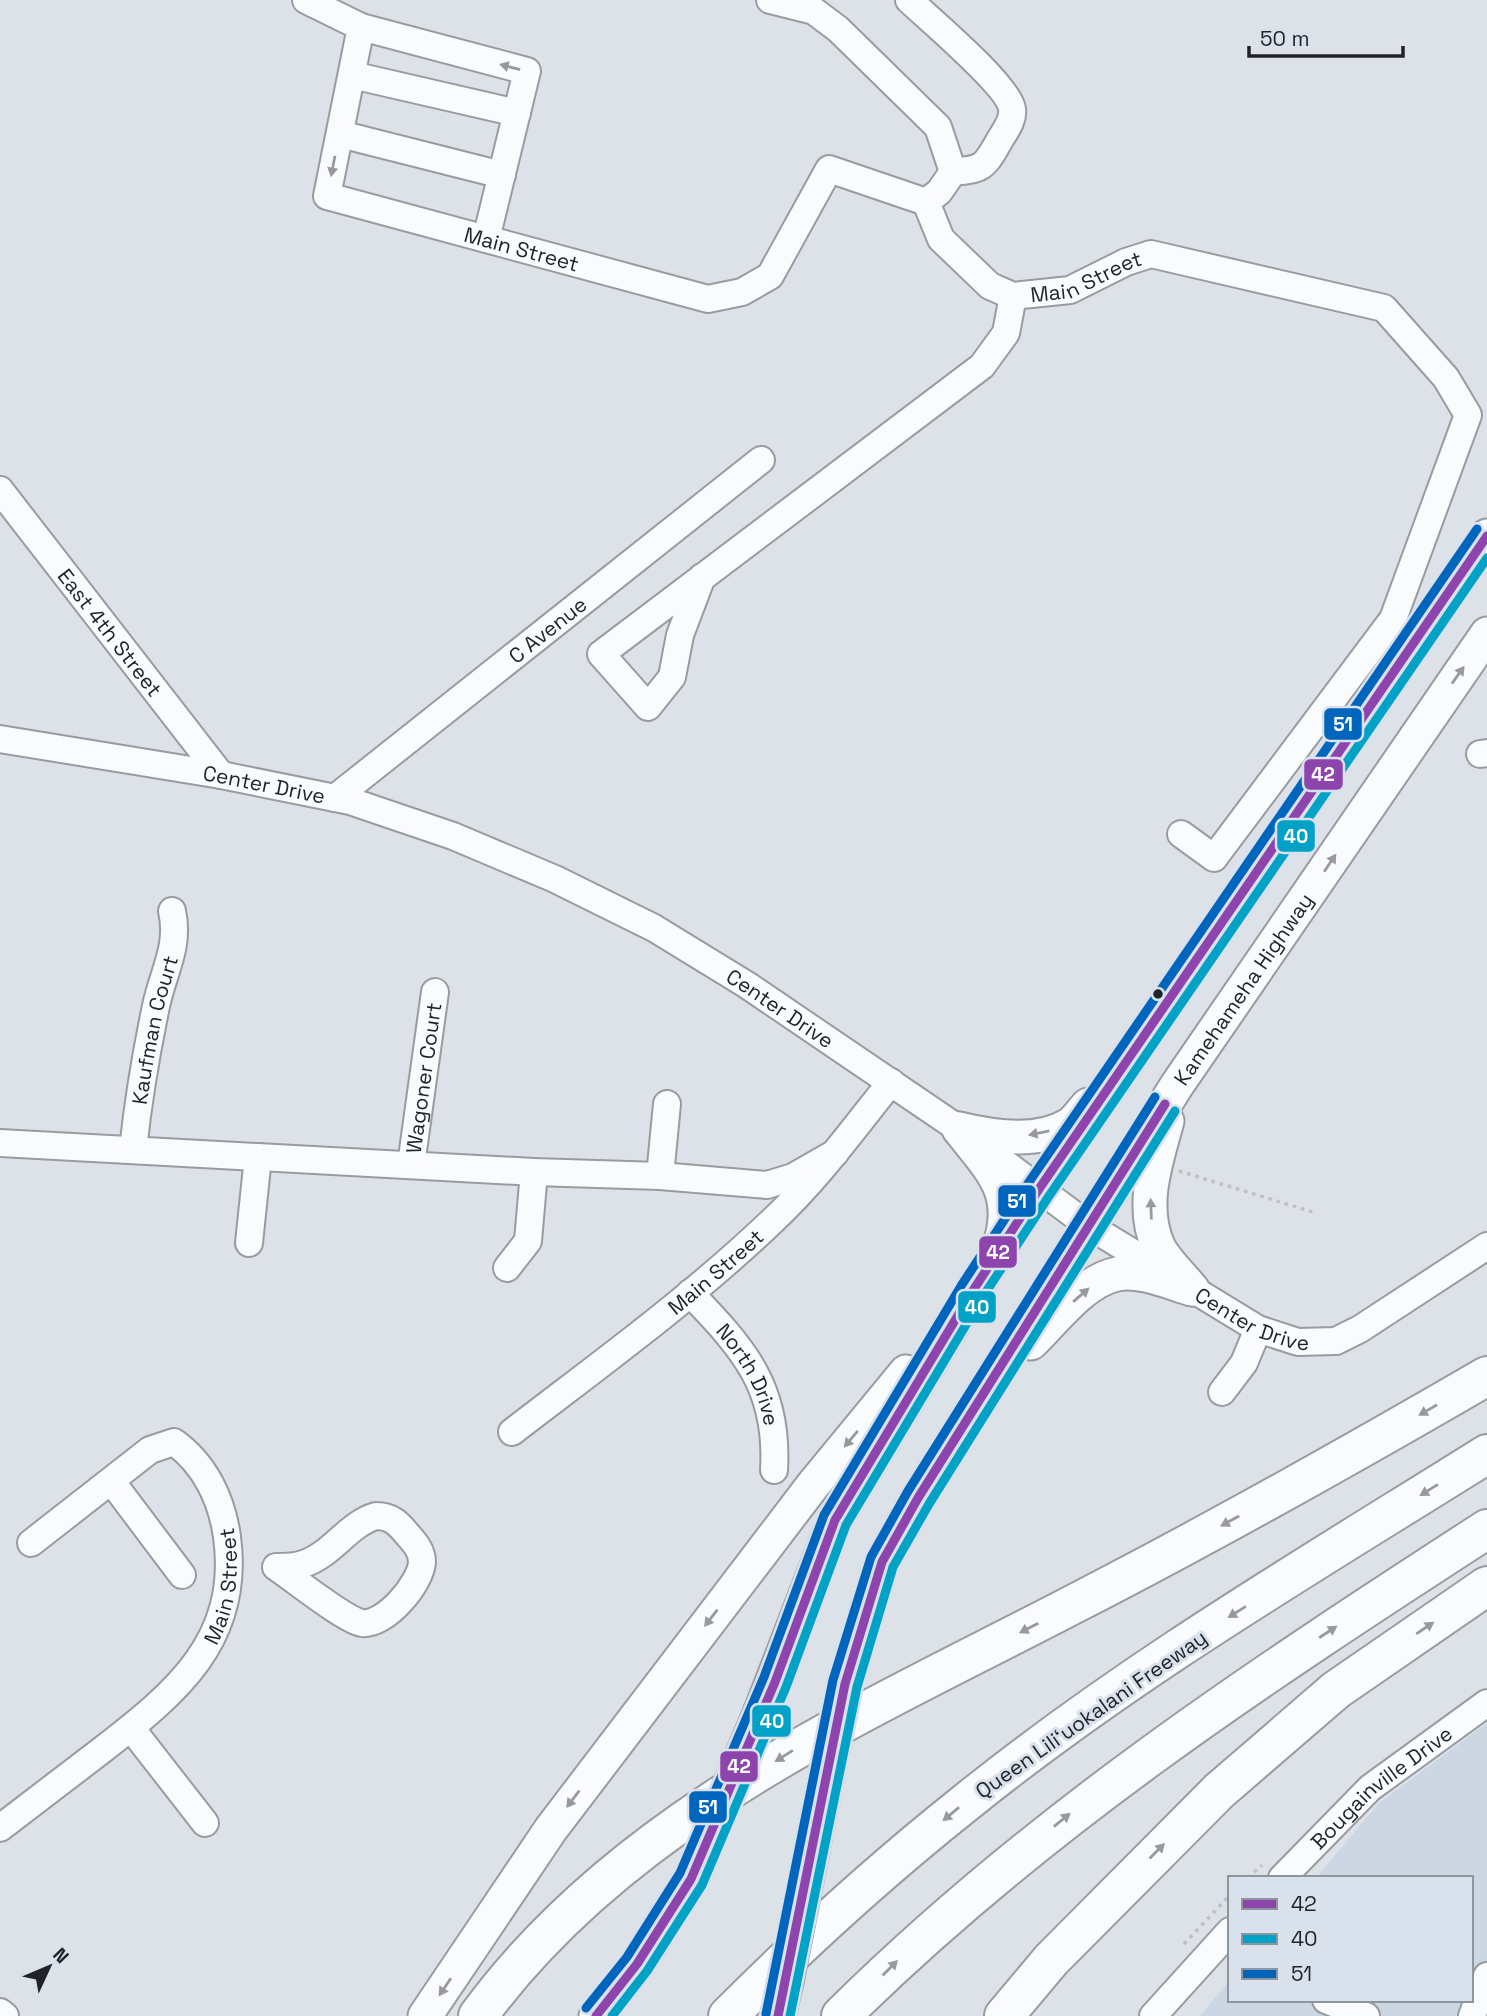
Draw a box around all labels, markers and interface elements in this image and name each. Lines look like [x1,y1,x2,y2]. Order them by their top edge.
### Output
scale bar [1249,14,1403,58]
text: 50 m [1260,25,1310,52]
one-way arrow [499,61,521,72]
one-way arrow [328,155,339,177]
street label: Main Street [461,220,582,277]
street label: Main Street [1029,244,1145,308]
street label: East 4th Street [52,563,168,702]
street label: C Avenue [503,590,592,669]
one-way arrow [1451,666,1465,684]
line badge: 51 [1323,707,1363,741]
text: 51 [1333,712,1353,737]
line badge: 42 [1303,758,1344,791]
street label: Center Drive [201,759,328,809]
text: 42 [1311,762,1335,787]
line badge: 40 [1276,819,1316,853]
text: 40 [1284,824,1308,849]
one-way arrow [1323,854,1337,872]
street label: Kamehameha Highway [1167,887,1319,1090]
street label: Kaufman Court [125,952,184,1106]
street label: Center Drive [722,962,839,1054]
unlabelled marker [1151,987,1165,1001]
street label: Wagoner Court [399,1001,447,1155]
one-way arrow [1028,1127,1050,1138]
line badge: 51 [997,1184,1037,1218]
text: 51 [1007,1189,1027,1214]
one-way arrow [1145,1198,1157,1220]
street label: Main Street [662,1223,769,1320]
line badge: 42 [978,1235,1018,1269]
text: 42 [986,1240,1010,1265]
street label: Center Drive [1190,1281,1309,1356]
one-way arrow [1072,1287,1090,1303]
line badge: 40 [957,1290,997,1324]
text: 40 [965,1295,989,1320]
street label: North Drive [711,1317,786,1428]
one-way arrow [1418,1404,1438,1416]
one-way arrow [844,1430,859,1447]
one-way arrow [1419,1484,1439,1497]
one-way arrow [1220,1515,1239,1527]
street label: Main Street [197,1526,242,1649]
one-way arrow [1228,1606,1247,1619]
one-way arrow [704,1609,718,1627]
one-way arrow [1416,1621,1435,1634]
one-way arrow [1019,1622,1039,1634]
street label: Queen Liliʻuokalani Freeway [970,1624,1212,1804]
one-way arrow [1318,1626,1337,1639]
line badge: 40 [751,1704,792,1738]
text: 40 [760,1709,784,1734]
street label: Bougainville Drive [1305,1719,1457,1855]
line badge: 42 [719,1750,759,1783]
one-way arrow [774,1750,793,1763]
text: 42 [727,1754,751,1779]
one-way arrow [566,1790,580,1808]
line badge: 51 [688,1790,728,1824]
text: 51 [698,1795,718,1820]
one-way arrow [943,1806,960,1821]
one-way arrow [1053,1813,1071,1828]
one-way arrow [1148,1844,1165,1860]
legend [1228,1876,1473,2002]
text: 42 [1291,1890,1317,1917]
text: 40 [1291,1925,1318,1952]
north arrow [14,1932,84,2002]
text: N [47,1942,74,1969]
one-way arrow [881,1960,897,1977]
text: 51 [1291,1960,1312,1987]
one-way arrow [438,1977,451,1997]

